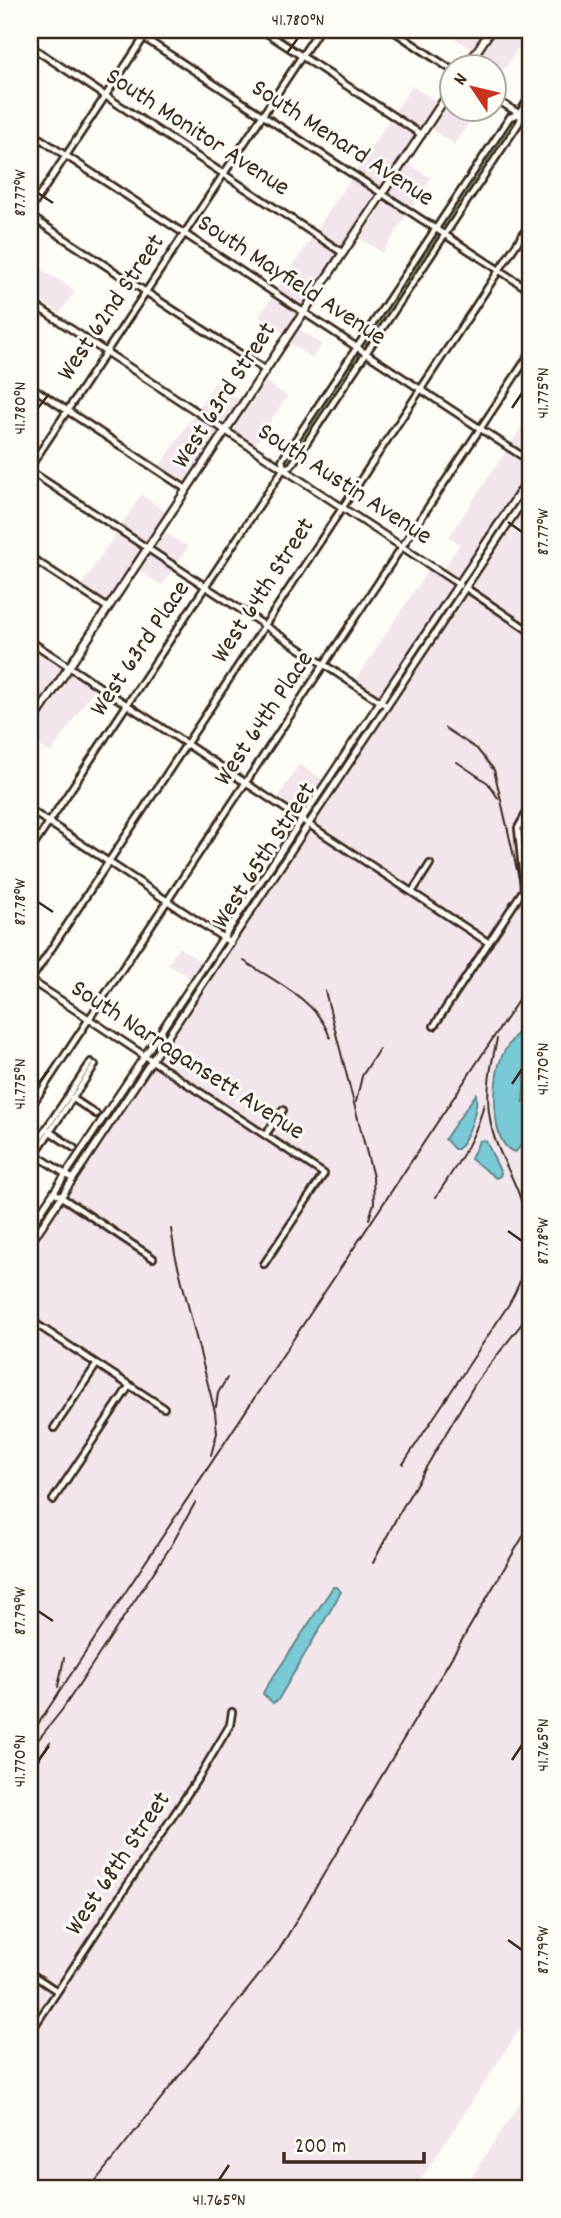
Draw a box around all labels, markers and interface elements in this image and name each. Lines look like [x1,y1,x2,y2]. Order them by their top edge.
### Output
text: 41.780°N [272,9,325,34]
north arrow [438,52,508,122]
street label: South Monitor Avenue [98,59,296,207]
text: N [448,69,476,92]
street label: South Menard Avenue [243,71,441,217]
text: 87.77°W [9,169,34,217]
street label: South Mayfield Avenue [189,206,393,356]
street label: West 62nd Street [49,227,175,389]
street label: West 63rd Street [164,315,287,477]
text: 41.775°N [532,367,557,419]
text: 41.780°N [9,382,34,435]
street label: South Austin Avenue [249,415,439,555]
text: 87.77°W [532,508,557,556]
street label: West 64th Street [203,511,325,671]
street label: West 63rd Place [82,574,200,724]
street label: West 64th Place [206,644,324,794]
street label: West 65th Street [204,775,327,937]
text: 87.78°W [9,878,34,926]
street label: South Narragansett Avenue [63,971,311,1151]
text: 41.770°N [532,1043,557,1095]
text: 41.775°N [9,1058,34,1110]
text: 87.78°W [532,1217,557,1265]
text: 87.79°W [9,1586,34,1635]
text: 41.765°N [532,1718,557,1772]
text: 41.770°N [9,1735,34,1787]
street label: West 68th Street [57,1784,181,1943]
text: 87.79°W [532,1925,557,1974]
scale bar [284,2120,424,2164]
text: 200 m [295,2133,346,2163]
text: 41.765°N [192,2189,246,2214]

